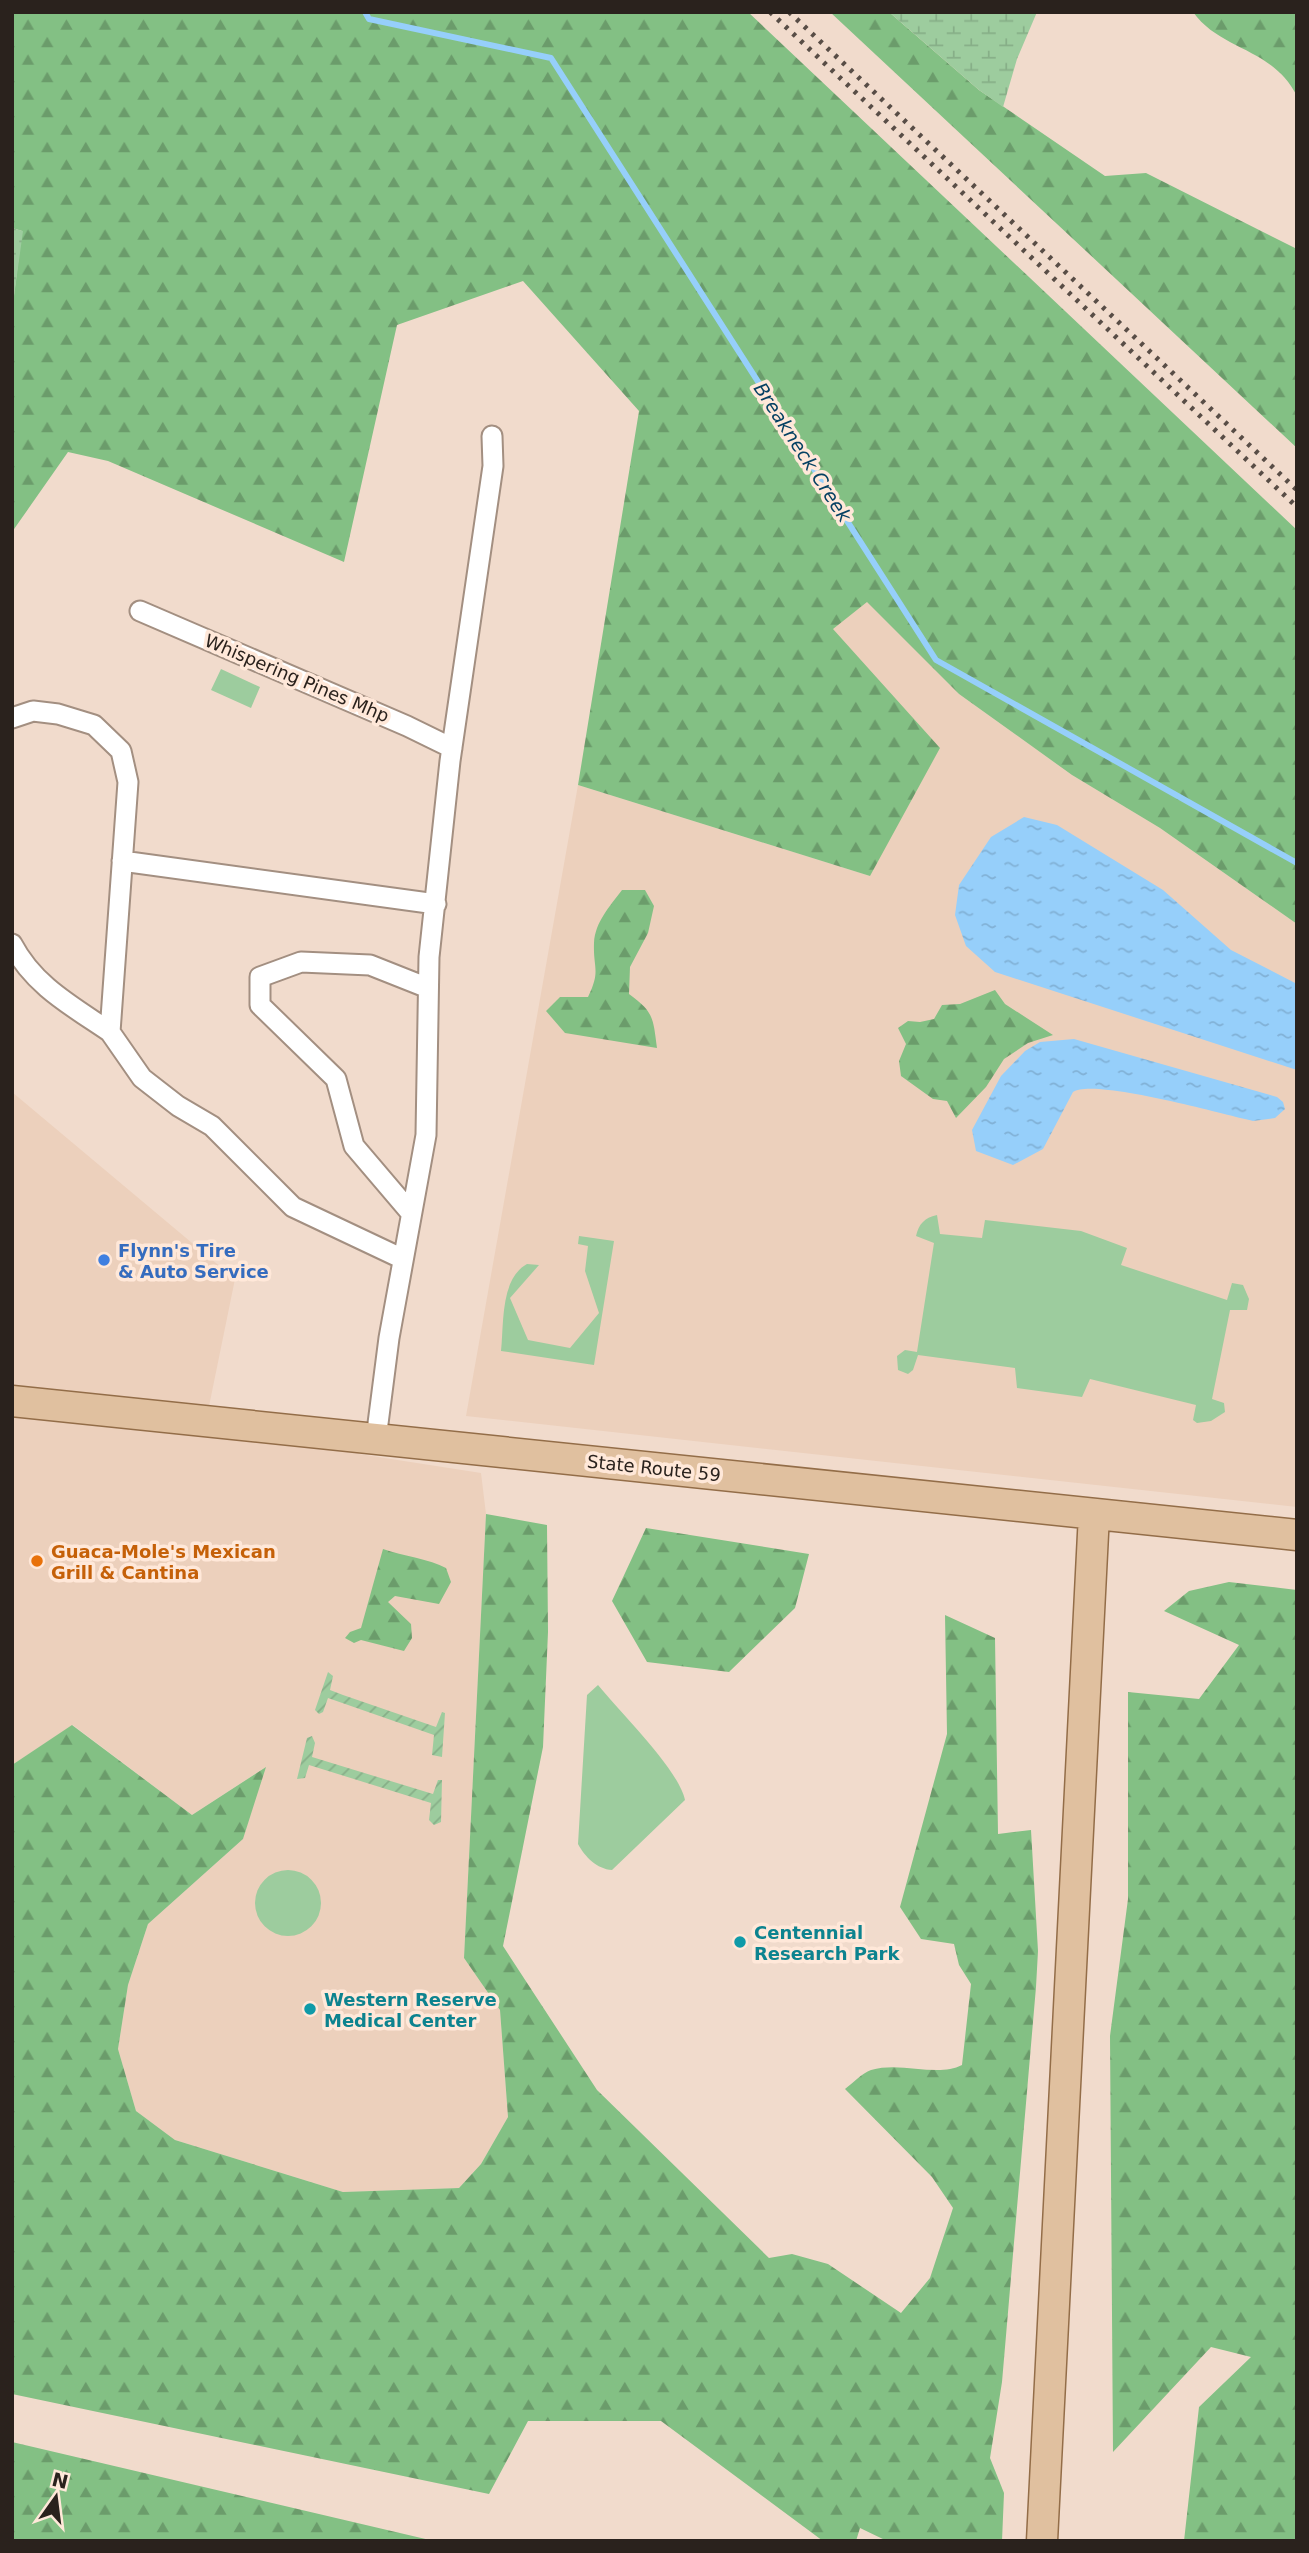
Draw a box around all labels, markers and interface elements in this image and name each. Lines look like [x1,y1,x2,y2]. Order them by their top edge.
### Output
water label: Breakneck Creek [750,378,857,527]
street label: Whispering Pines Mhp [202,630,392,726]
place label: Flynn's Tire & Auto Service [118,1240,269,1282]
marker: Flynn's Tire & Auto Service [96,1252,112,1268]
street label: State Route 59 [586,1451,722,1485]
place label: Guaca-Mole's Mexican Grill & Cantina [51,1541,276,1583]
marker: Guaca-Mole's Mexican Grill & Cantina [29,1553,45,1569]
place label: Centennial Research Park [754,1922,900,1964]
marker: Centennial Research Park [732,1934,748,1950]
place label: Western Reserve Medical Center [324,1989,497,2031]
marker: Western Reserve Medical Center [302,2001,318,2017]
north arrow [21,2462,91,2532]
text: N [50,2468,70,2493]

